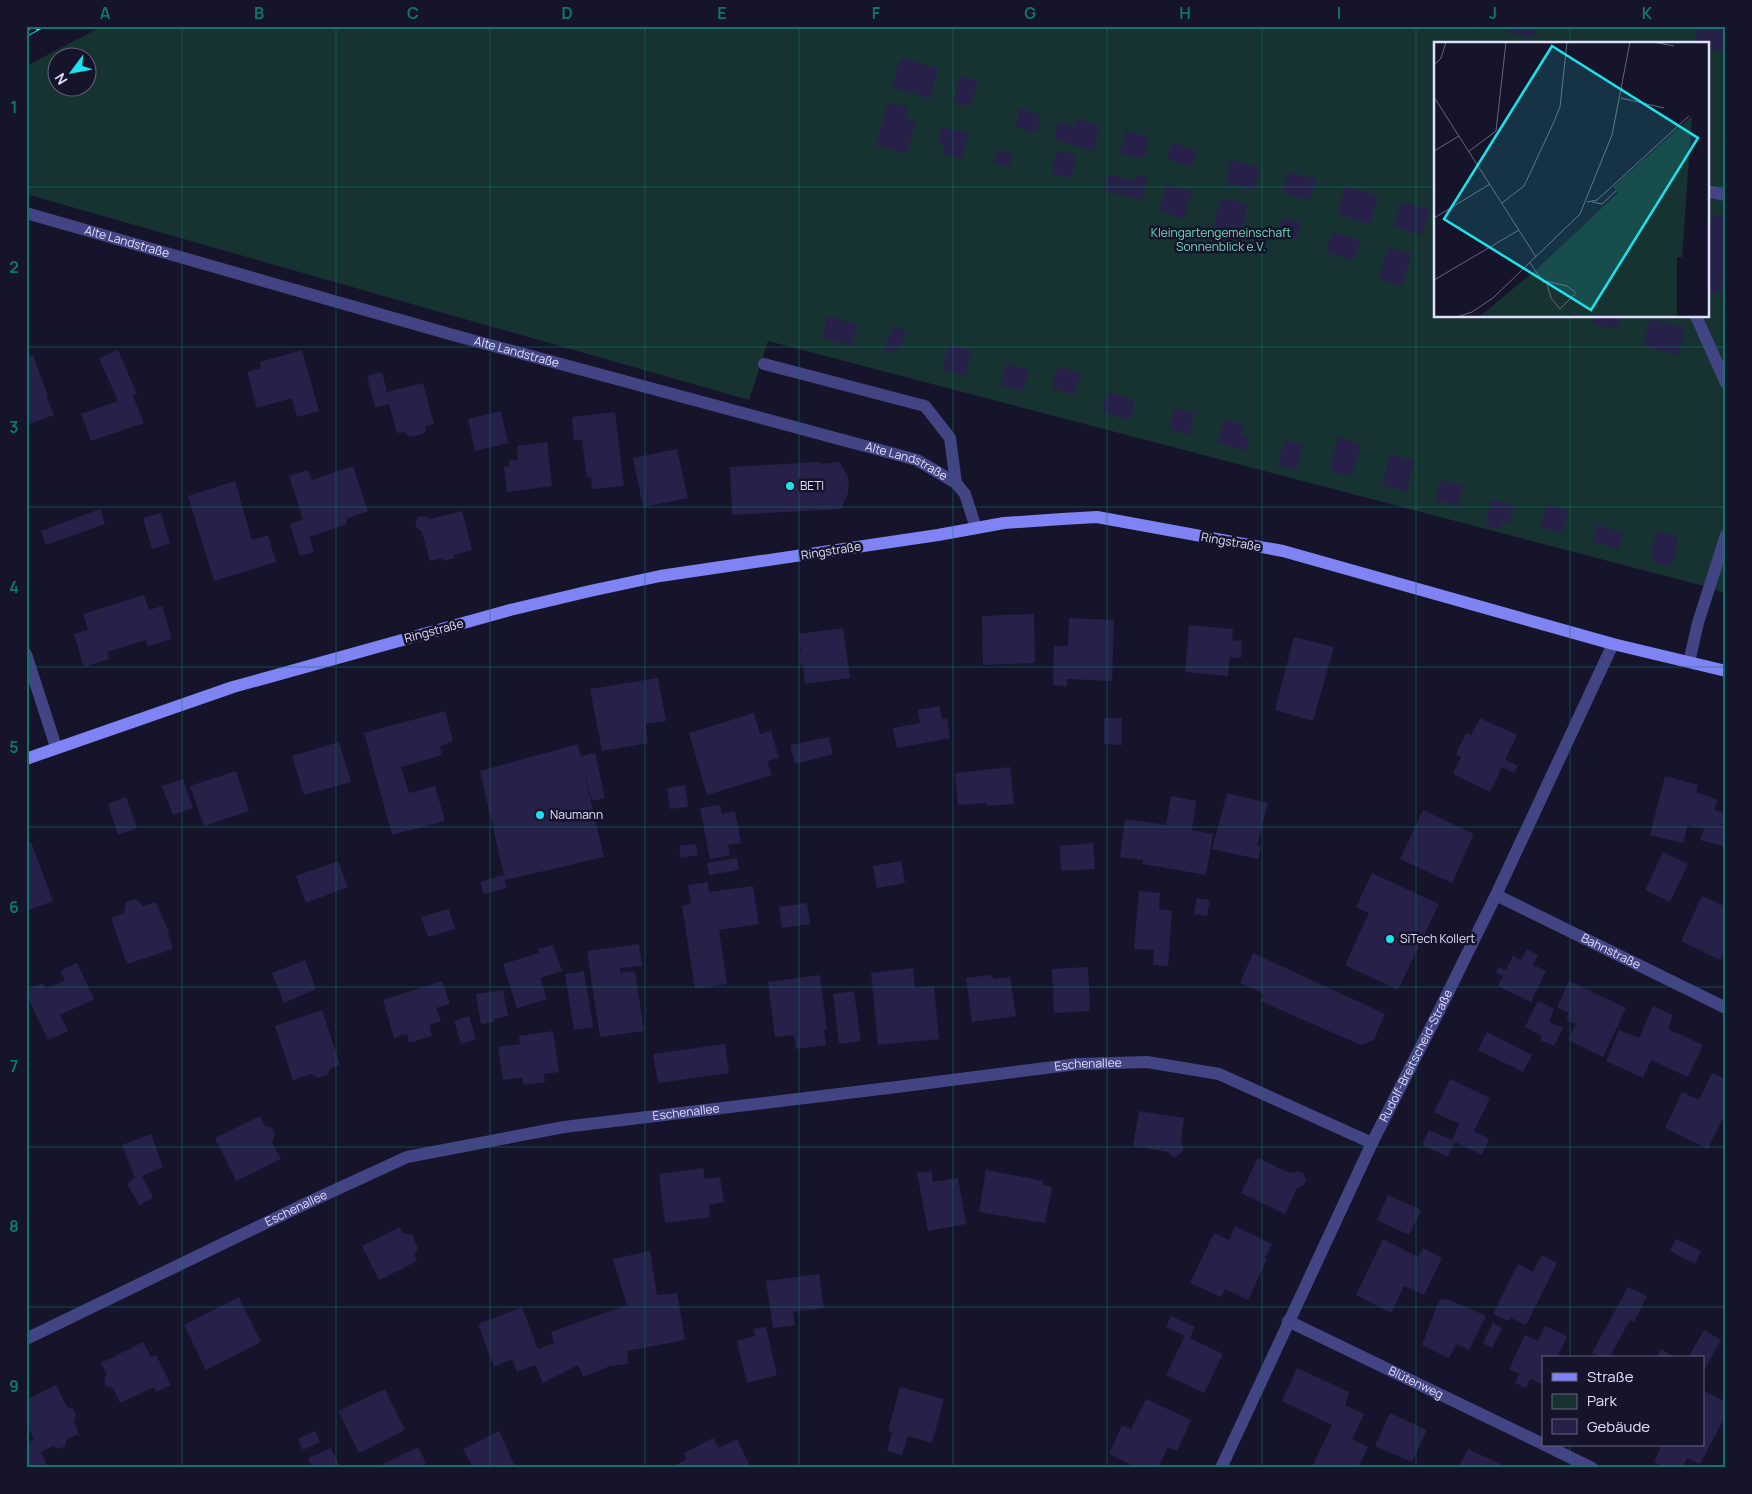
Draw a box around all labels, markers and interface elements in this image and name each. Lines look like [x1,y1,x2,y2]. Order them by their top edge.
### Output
text: A [100,2,111,24]
text: B [254,2,264,24]
text: C [407,2,419,24]
text: D [561,2,573,24]
text: E [717,2,727,24]
text: F [872,2,881,24]
text: G [1024,2,1036,24]
text: H [1179,2,1191,24]
text: I [1337,2,1341,24]
text: J [1489,2,1497,24]
text: K [1642,2,1653,24]
inset map [1434,42,1710,318]
north arrow [48,48,98,98]
text: N [50,70,71,88]
text: 1 [10,96,18,118]
street label: Alte Landstraße [83,221,172,262]
park label: Kleingartengemeinschaft Sonnenblick e.V. [1151,224,1291,255]
text: 2 [9,256,19,278]
street label: Alte Landstraße [472,332,561,371]
text: 3 [9,416,19,438]
street label: Alte Landstraße [863,437,951,484]
place label: BETI [800,477,824,494]
marker: BETI [784,480,796,492]
street label: Ringstraße [1200,528,1262,555]
street label: Ringstraße [800,537,862,564]
text: 4 [9,576,19,598]
street label: Ringstraße [402,614,465,647]
text: 5 [9,736,19,758]
place label: Naumann [550,806,603,823]
marker: Naumann [534,809,546,821]
text: 6 [9,896,19,918]
street label: Bahnstraße [1578,929,1644,973]
place label: SiTech Kollert [1400,930,1475,947]
marker: SiTech Kollert [1384,933,1396,945]
street label: Rudolf-Breitscheid-Straße [1375,986,1456,1125]
street label: Eschenallee [1053,1054,1122,1075]
text: 7 [10,1055,18,1077]
street label: Eschenallee [652,1099,720,1124]
street label: Eschenallee [262,1186,330,1230]
text: 8 [9,1215,19,1237]
legend [1542,1356,1704,1446]
street label: Blütenweg [1386,1362,1446,1403]
text: Straße [1587,1366,1634,1387]
text: 9 [9,1375,19,1397]
text: Park [1587,1390,1617,1411]
text: Gebäude [1587,1416,1650,1437]

